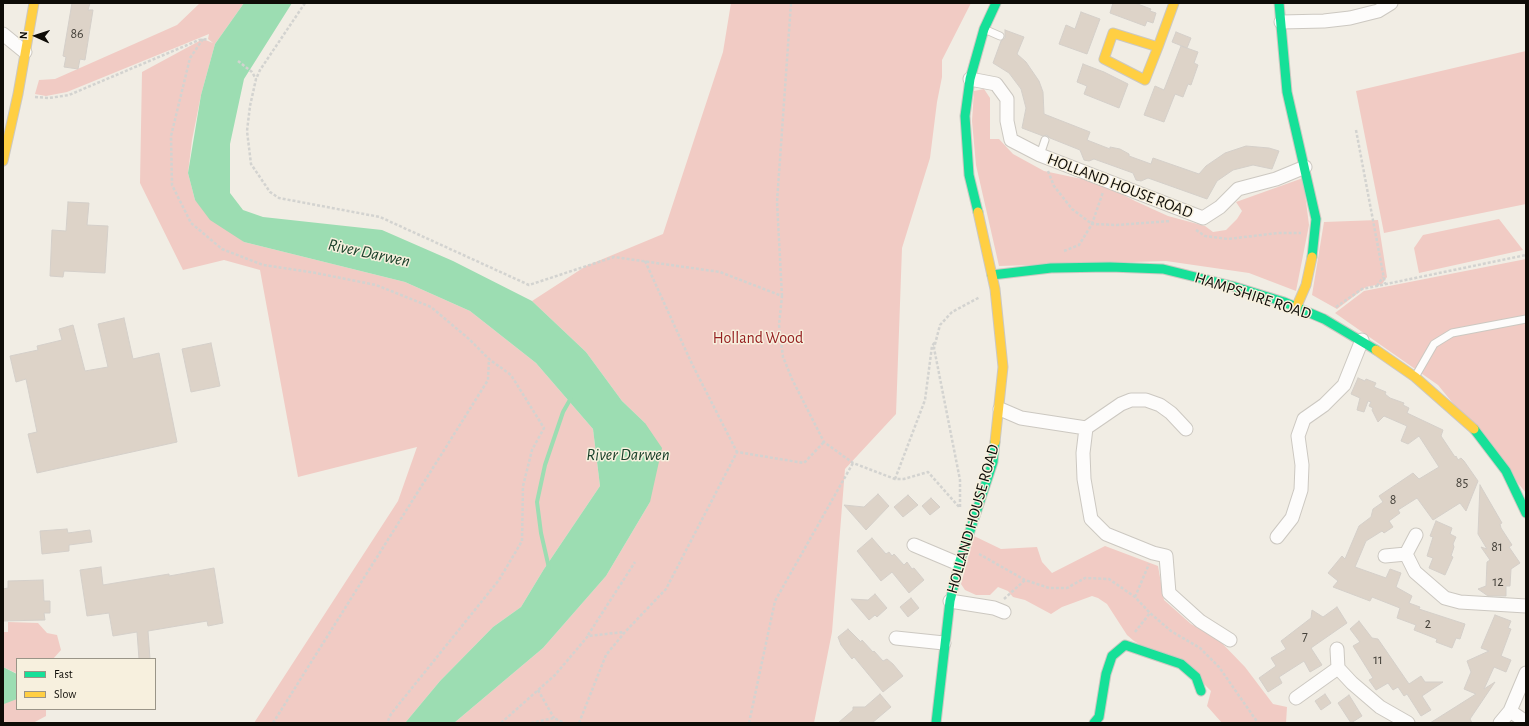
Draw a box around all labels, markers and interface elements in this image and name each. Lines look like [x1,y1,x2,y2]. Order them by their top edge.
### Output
north arrow [16,16,56,56]
house number: 86 [70,26,84,42]
text: N [18,31,29,39]
street label: HOLLAND HOUSE ROAD [1045,149,1195,223]
water label: River Darwen [326,234,412,272]
street label: HAMPSHIRE ROAD [1192,268,1314,324]
park label: Holland Wood [713,328,803,348]
street label: HOLLAND HOUSE ROAD [943,442,1003,596]
water label: River Darwen [586,445,670,465]
house number: 85 [1456,475,1468,491]
house number: 8 [1390,492,1396,508]
house number: 81 [1491,539,1503,555]
house number: 12 [1492,574,1504,590]
house number: 2 [1425,616,1431,632]
house number: 7 [1302,628,1308,644]
house number: 11 [1373,652,1383,668]
legend [16,658,156,710]
text: Fast [54,668,73,680]
text: Slow [54,688,76,700]

